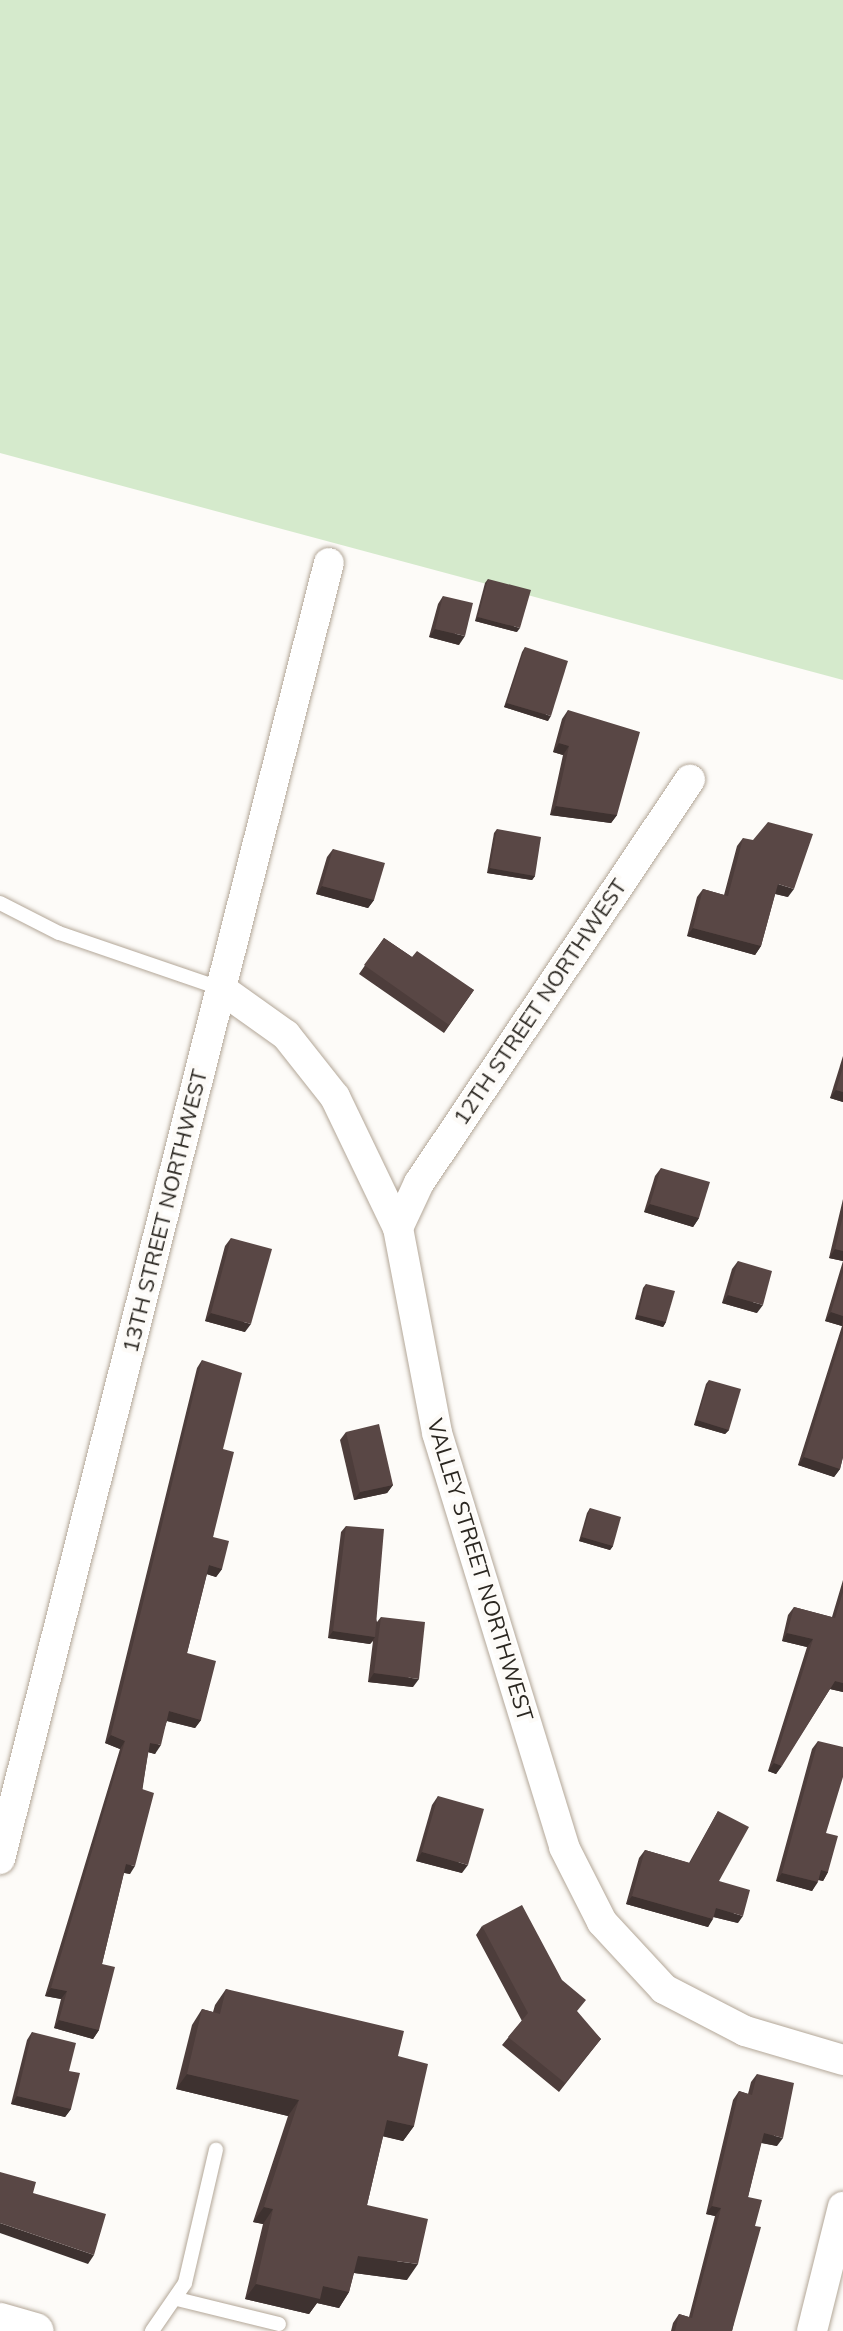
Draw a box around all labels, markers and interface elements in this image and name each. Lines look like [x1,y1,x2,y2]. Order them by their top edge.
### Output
street label: 12TH STREET NORTHWEST [448,874,632,1130]
street label: 13TH STREET NORTHWEST [117,1067,213,1355]
street label: VALLEY STREET NORTHWEST [421,1416,539,1724]

